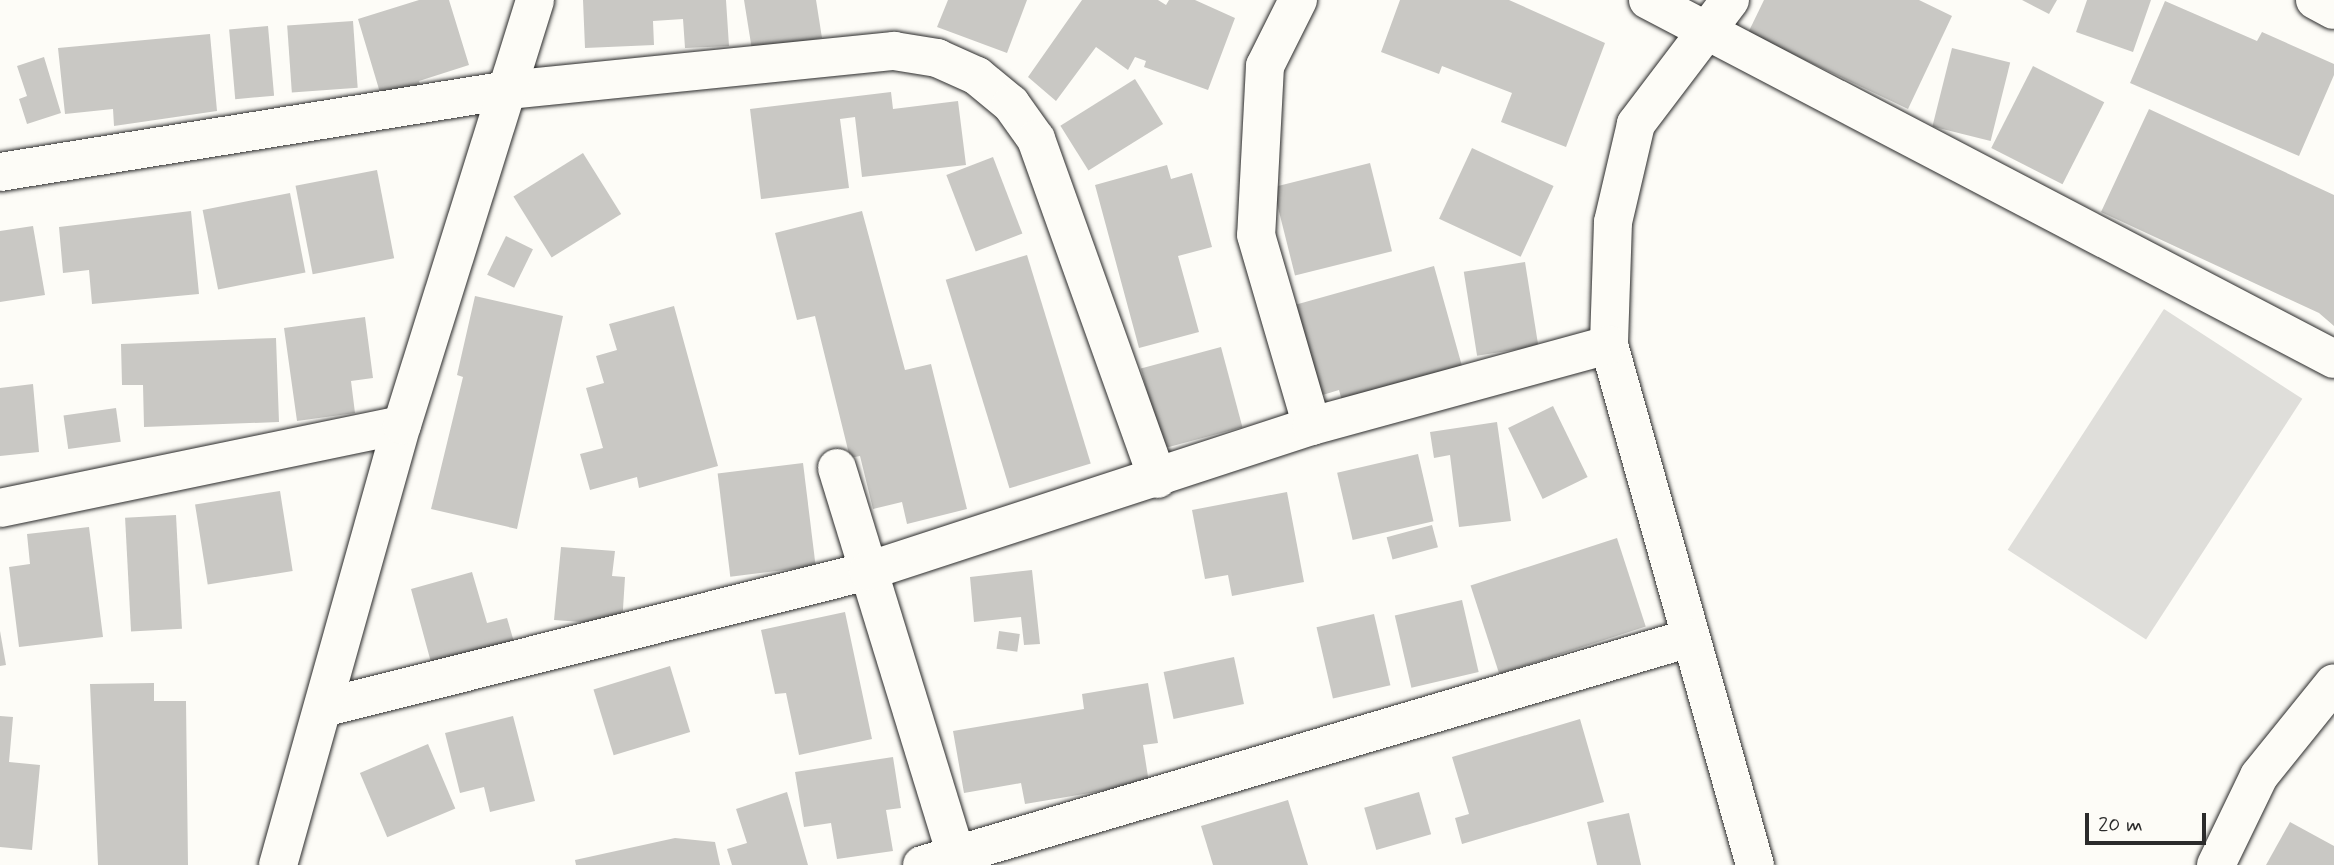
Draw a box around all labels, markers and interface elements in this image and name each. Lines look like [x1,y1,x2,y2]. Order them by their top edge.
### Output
scale bar [2089,798,2210,842]
text: 20 m [2098,811,2143,839]

